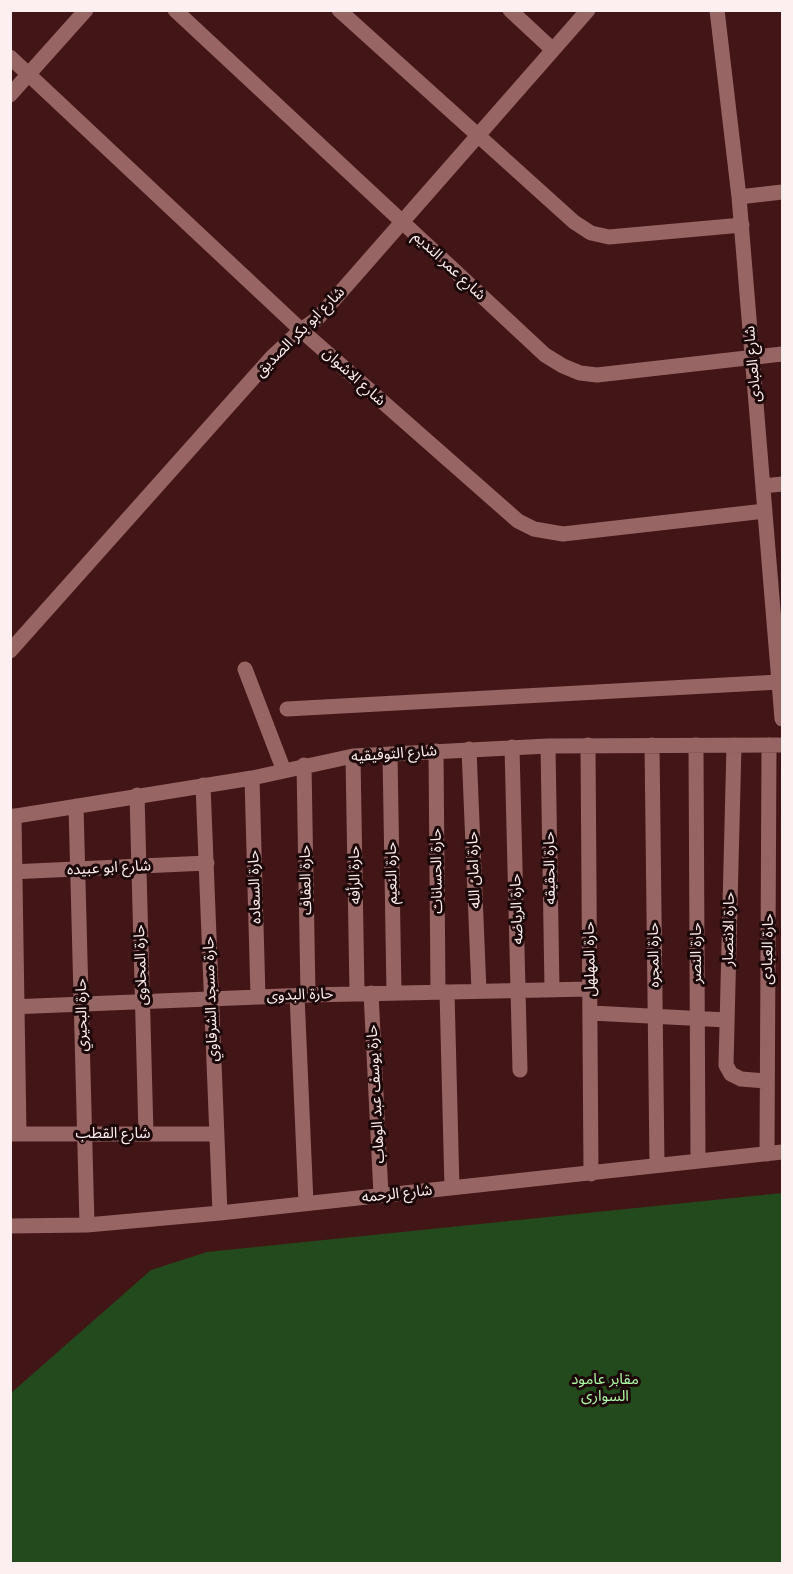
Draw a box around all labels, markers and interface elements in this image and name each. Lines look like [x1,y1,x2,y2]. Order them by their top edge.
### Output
street label: شارع عمر النديم [409,228,489,304]
street label: شارع ابو بكر الصديق [251,283,349,381]
street label: شارع العبادى [741,325,765,403]
street label: شارع الاشوان [319,344,389,410]
street label: شارع التوفيقيه [350,742,438,766]
street label: حارة الحسانات [427,828,447,914]
street label: حارة امان الله [464,831,484,909]
street label: حارة الحقيقه [540,831,560,905]
street label: حارة النعيم [382,842,402,904]
street label: حارة العفاف [296,845,316,915]
street label: حارة الرأفه [345,845,365,905]
street label: حارة السعاده [245,850,265,924]
street label: شارع ابو عبيده [66,857,152,879]
street label: حارة الرياضه [507,873,527,945]
street label: حارة الانتصار [719,892,739,966]
street label: حارة العبادى [758,913,778,985]
street label: حارة المهلهل [580,921,600,997]
street label: حارة المجره [644,922,664,988]
street label: حارة النصر [688,923,706,983]
street label: حارة المحلاوى [131,924,151,1006]
street label: حارة مسجد الشرقاوي [200,936,222,1062]
street label: حارة البحيري [72,978,92,1052]
street label: حارة البدوى [266,985,334,1005]
street label: حارة يوسف عبد الوهاب [363,1024,389,1164]
street label: شارع القطب [75,1125,151,1143]
street label: شارع الرحمه [361,1181,433,1207]
park label: مقابر عامود السوارى [571,1371,639,1406]

